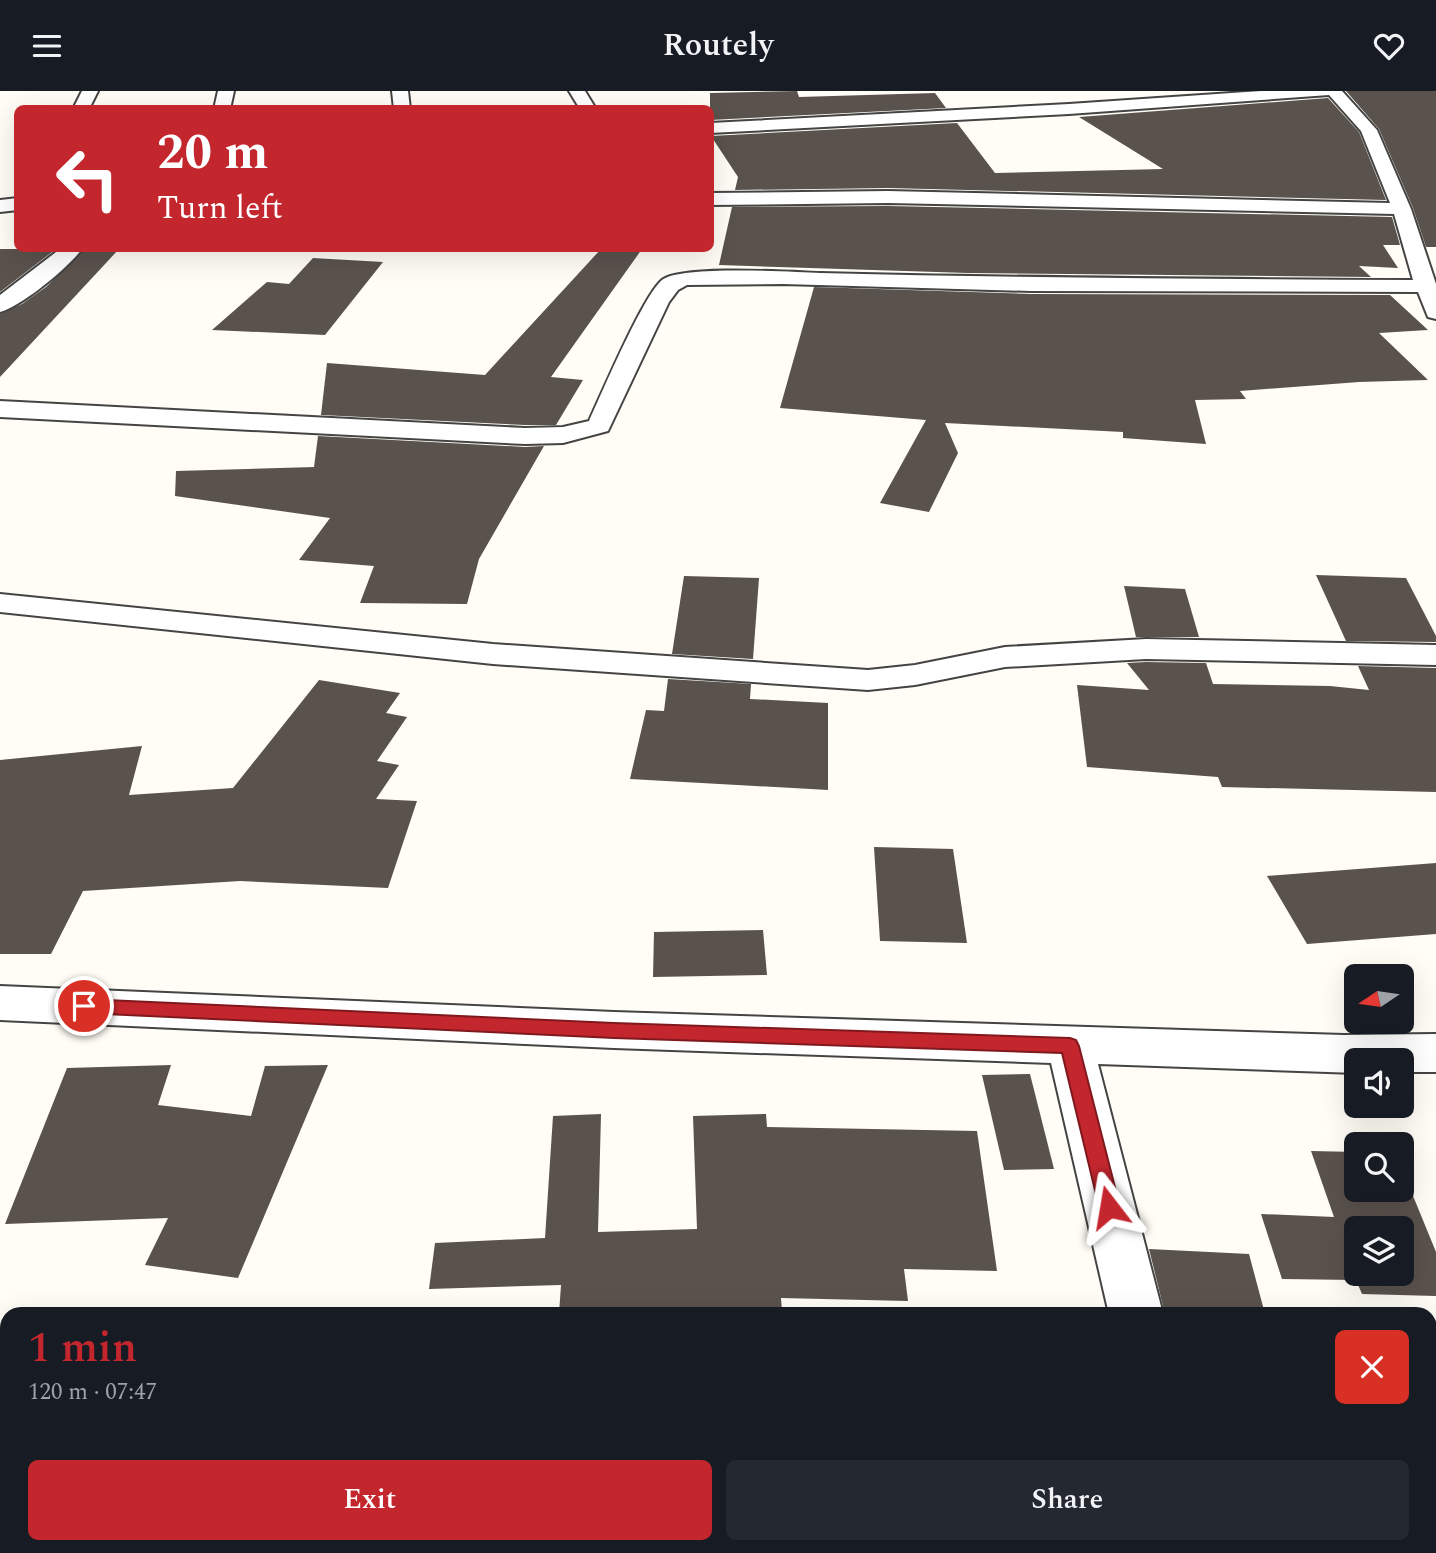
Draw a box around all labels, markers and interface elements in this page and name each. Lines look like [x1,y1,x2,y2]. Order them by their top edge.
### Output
text: Routely [662,21,774,70]
icon: menu [28,27,66,65]
icon: heart [1370,27,1408,65]
text: 20 m [157,116,268,191]
icon: left [42,133,133,224]
text: Turn left [157,184,283,233]
north arrow [1344,964,1414,1034]
map controls [1344,964,1414,1286]
pin [54,976,114,1036]
icon: arrive [65,987,103,1025]
button: sound [1344,1048,1414,1118]
button: search [1344,1132,1414,1202]
position arrow [1072,1170,1146,1244]
button: layers [1344,1216,1414,1286]
text: 1 min [28,1317,137,1380]
button: close [1335,1330,1409,1404]
text: 120 m · 07:47 [28,1375,157,1410]
button: Exit [28,1460,712,1540]
button: Share [726,1460,1409,1540]

